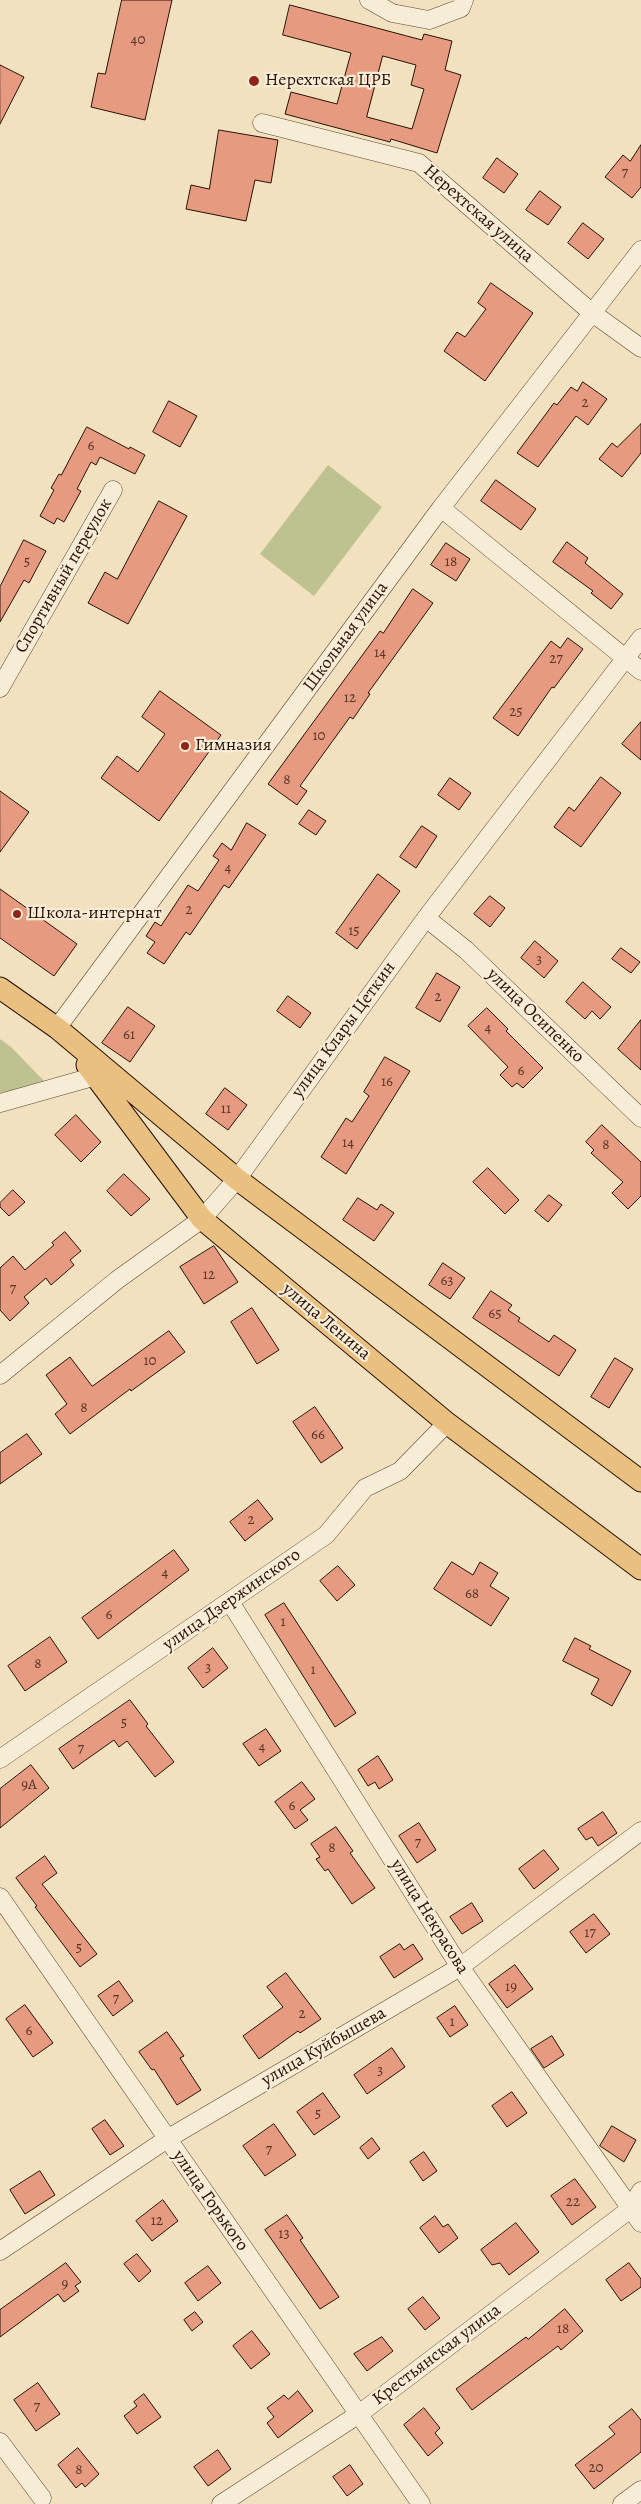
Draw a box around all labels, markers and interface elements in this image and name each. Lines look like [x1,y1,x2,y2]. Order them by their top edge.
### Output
house number: 40 [131,31,145,49]
place label: Нерехтская ЦРБ [265,70,391,92]
marker: Нерехтская ЦРБ [247,74,261,88]
street label: Нерехтская улица [419,160,537,268]
house number: 7 [622,164,628,182]
house number: 2 [581,394,589,412]
house number: 6 [88,437,94,455]
street label: Спортивный переулок [11,495,117,657]
house number: 5 [24,553,30,571]
house number: 18 [445,553,457,571]
street label: Школьная улица [299,578,393,696]
house number: 14 [374,644,386,662]
house number: 27 [549,650,563,668]
house number: 12 [344,689,356,707]
house number: 25 [509,703,523,721]
house number: 10 [312,727,326,745]
place label: Гимназия [195,735,271,757]
marker: Гимназия [179,740,191,752]
house number: 8 [283,771,291,789]
house number: 4 [225,859,231,877]
house number: 2 [185,901,193,919]
place label: Школа-интернат [27,903,162,925]
marker: Школа-интернат [11,908,23,920]
house number: 15 [348,922,360,940]
house number: 3 [536,951,542,969]
street label: улица Клары Цеткин [287,958,401,1102]
street label: улица Осипенко [482,964,588,1068]
house number: 2 [434,988,442,1006]
house number: 4 [485,1019,491,1037]
house number: 61 [123,1026,135,1044]
house number: 6 [518,1062,524,1080]
house number: 16 [381,1073,393,1091]
house number: 11 [221,1100,231,1118]
house number: 14 [342,1134,354,1152]
house number: 8 [602,1136,610,1154]
house number: 12 [203,1266,215,1284]
house number: 63 [440,1272,454,1290]
street label: улица Ленина [277,1279,375,1365]
house number: 7 [10,1280,16,1298]
house number: 65 [488,1305,502,1323]
house number: 10 [143,1352,157,1370]
house number: 8 [80,1399,88,1417]
house number: 66 [311,1426,325,1444]
house number: 2 [247,1511,255,1529]
street label: улица Дзержинского [159,1544,305,1656]
house number: 4 [162,1564,168,1582]
house number: 68 [465,1585,479,1603]
house number: 6 [106,1606,112,1624]
house number: 1 [280,1613,286,1631]
house number: 8 [34,1655,42,1673]
house number: 3 [205,1659,211,1677]
house number: 1 [310,1661,316,1679]
house number: 5 [121,1714,127,1732]
house number: 4 [259,1738,265,1756]
house number: 7 [78,1740,84,1758]
house number: 9А [21,1776,37,1794]
house number: 6 [289,1797,295,1815]
house number: 7 [415,1834,421,1852]
house number: 8 [328,1839,336,1857]
street label: улица Некрасова [385,1856,473,1978]
house number: 17 [584,1924,596,1942]
house number: 5 [76,1939,82,1957]
house number: 19 [505,1978,517,1996]
house number: 7 [113,1990,119,2008]
street label: улица Куйбышева [258,2003,390,2091]
house number: 2 [298,2005,306,2023]
house number: 1 [449,2013,455,2031]
house number: 6 [26,2022,32,2040]
house number: 3 [377,2062,383,2080]
house number: 5 [315,2105,321,2123]
house number: 7 [266,2141,272,2159]
street label: улица Горького [167,2146,253,2256]
house number: 22 [566,2193,580,2211]
house number: 12 [151,2212,163,2230]
house number: 13 [278,2225,290,2243]
house number: 9 [62,2275,68,2293]
street label: Крестьянская улица [369,2300,505,2410]
house number: 18 [557,2320,569,2338]
house number: 7 [34,2398,40,2416]
house number: 20 [588,2459,604,2477]
house number: 8 [75,2461,83,2479]

